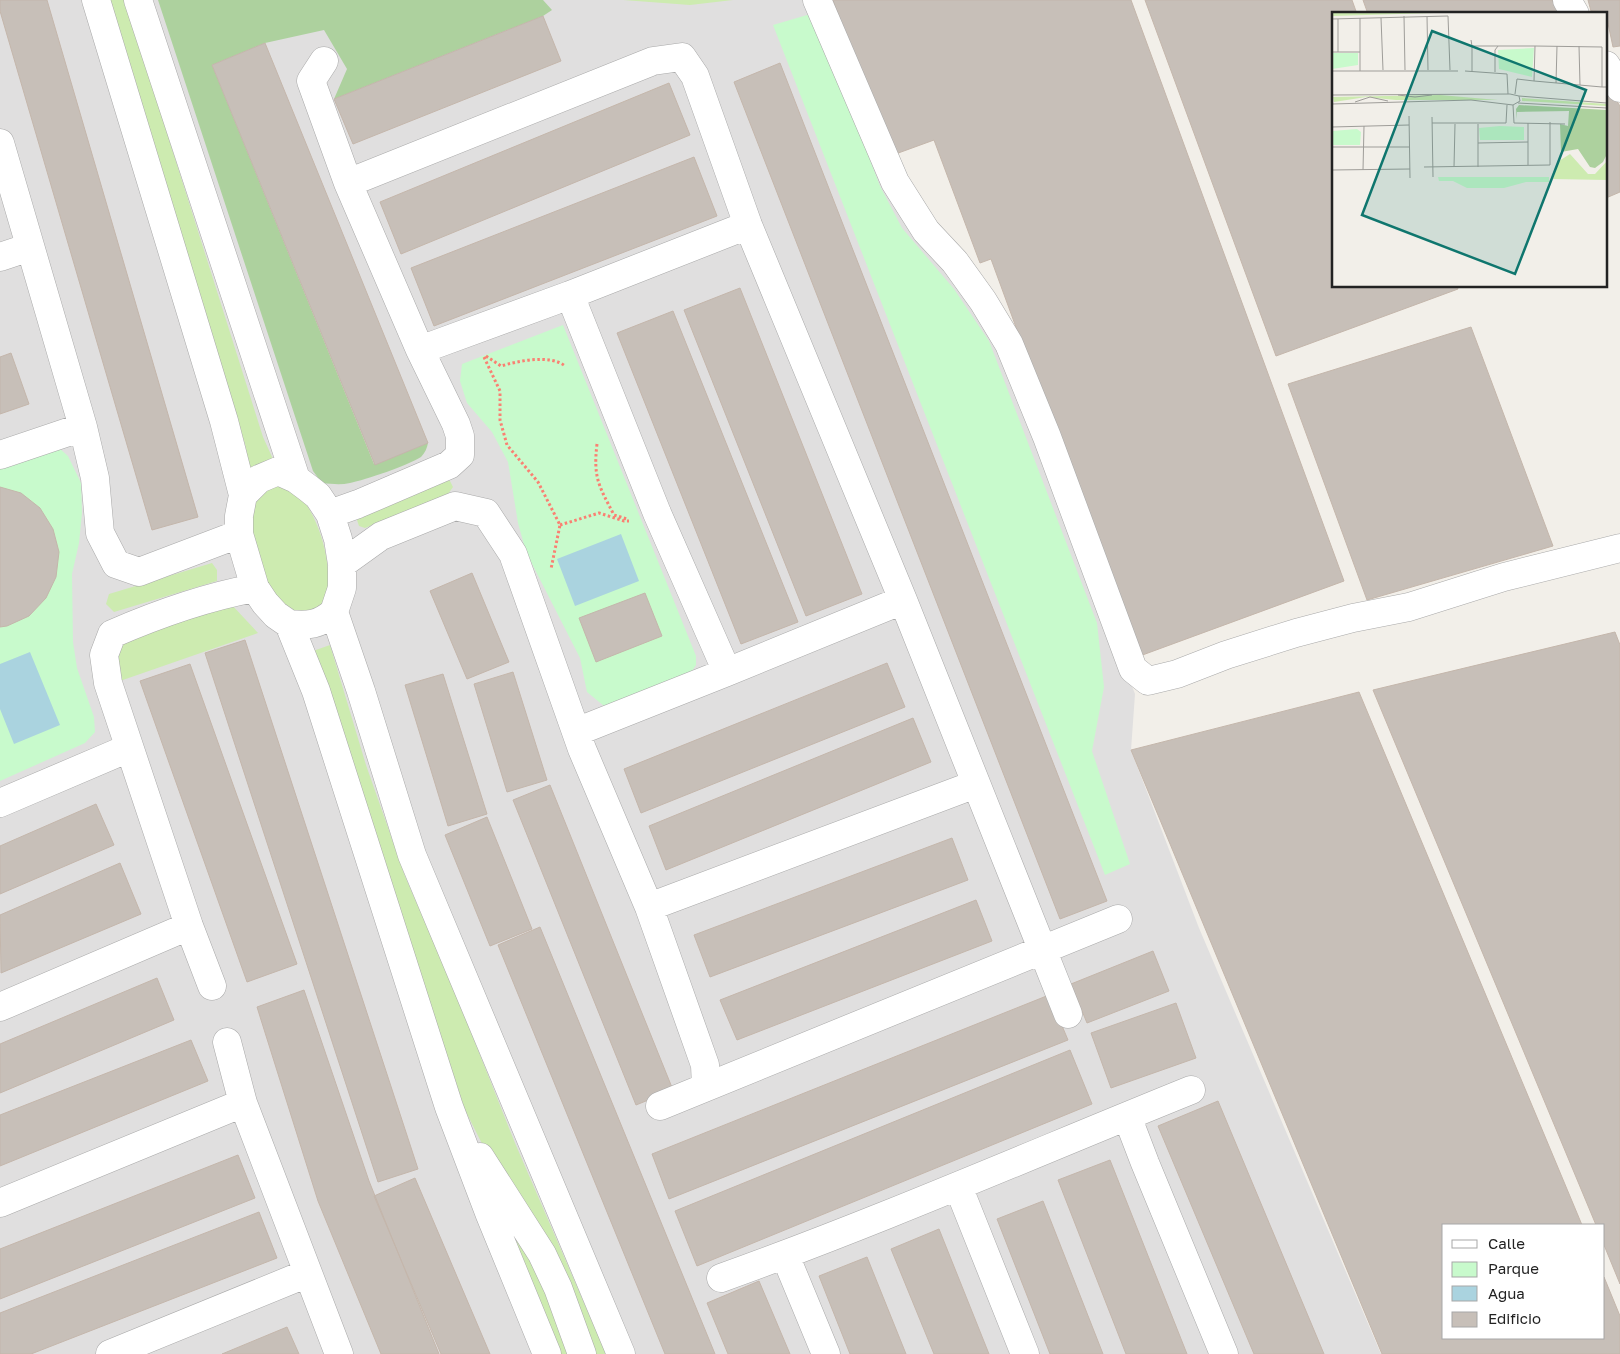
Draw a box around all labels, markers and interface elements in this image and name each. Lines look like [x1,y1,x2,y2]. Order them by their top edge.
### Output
inset map [1332,12,1608,288]
legend [1442,1224,1605,1339]
text: Calle [1488,1234,1525,1252]
text: Parque [1488,1259,1539,1277]
text: Agua [1488,1284,1525,1302]
text: Edificio [1488,1309,1541,1327]

